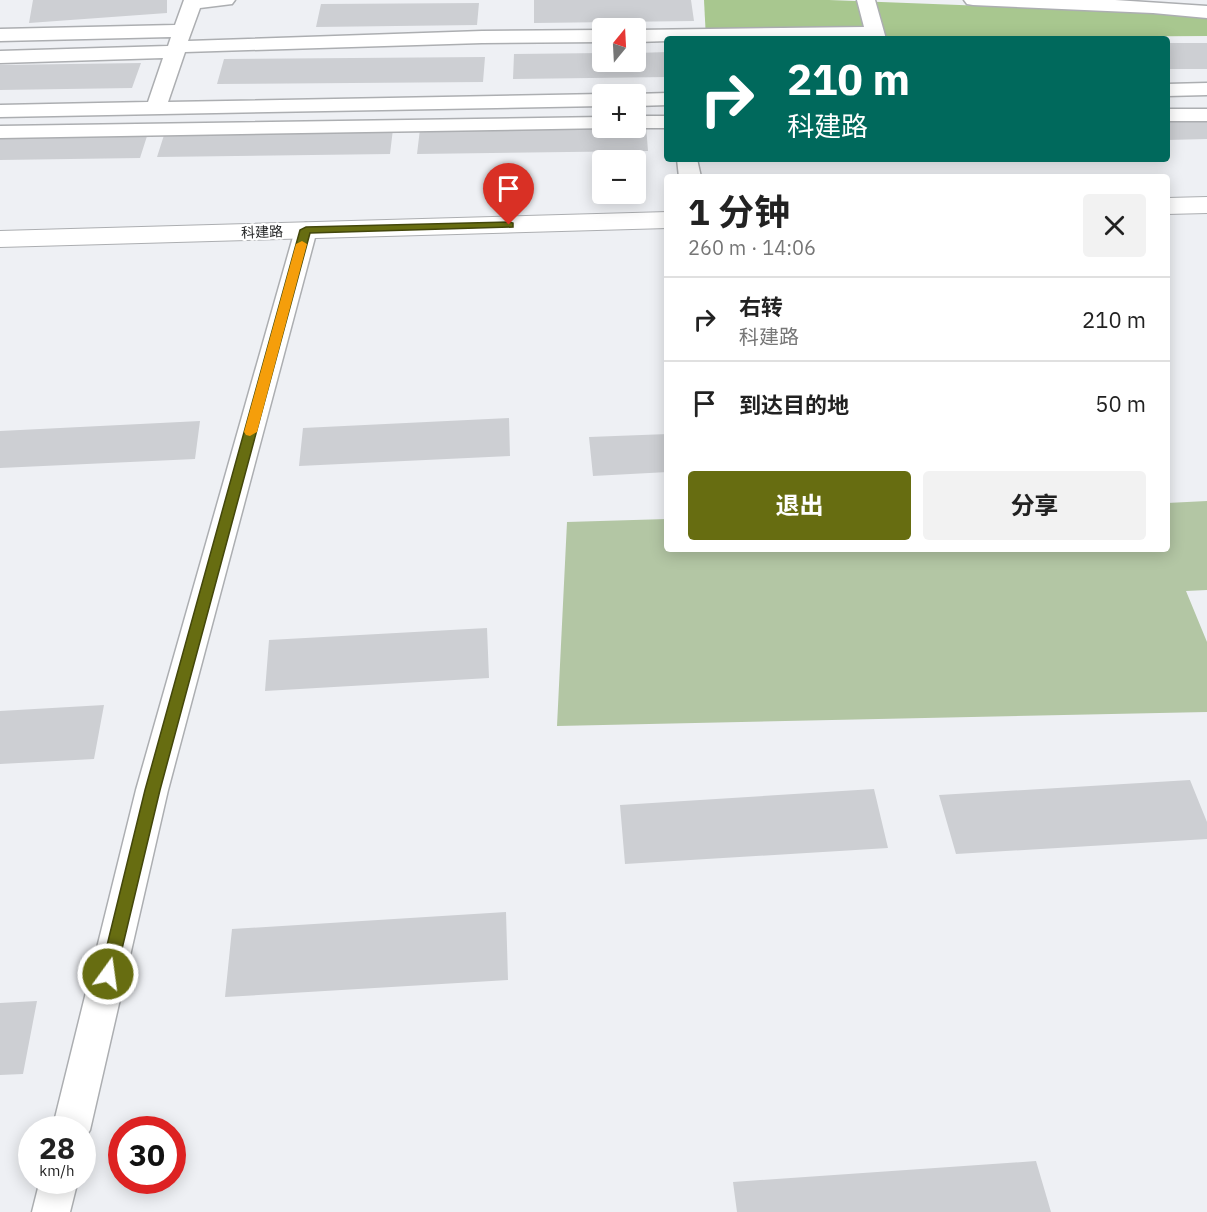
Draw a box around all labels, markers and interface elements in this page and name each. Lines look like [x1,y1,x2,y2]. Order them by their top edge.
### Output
north arrow [592,18,646,72]
map controls [592,18,646,204]
text: 210 m [787,52,910,107]
icon: right [688,60,766,138]
button: + [592,84,646,138]
text: 科建路 [787,108,868,143]
button: − [592,150,646,204]
pin [483,163,534,225]
icon: arrive [492,172,525,205]
text: 1 分钟 [688,188,790,235]
button: close [1083,194,1146,257]
street label: 科建路 [241,222,283,242]
text: 260 m · 14:06 [688,234,816,261]
text: 右转 [739,292,783,321]
icon: right [688,303,721,336]
text: 210 m [1082,305,1146,334]
text: 科建路 [739,323,799,350]
icon: arrive [688,387,721,420]
text: 50 m [1095,389,1146,418]
text: 到达目的地 [739,390,849,419]
button: 退出 [688,471,911,540]
button: 分享 [923,471,1146,540]
position arrow [76,942,140,1006]
speed limit sign: 30 [108,1116,186,1194]
text: 28 [39,1128,75,1167]
text: km/h [39,1161,75,1180]

